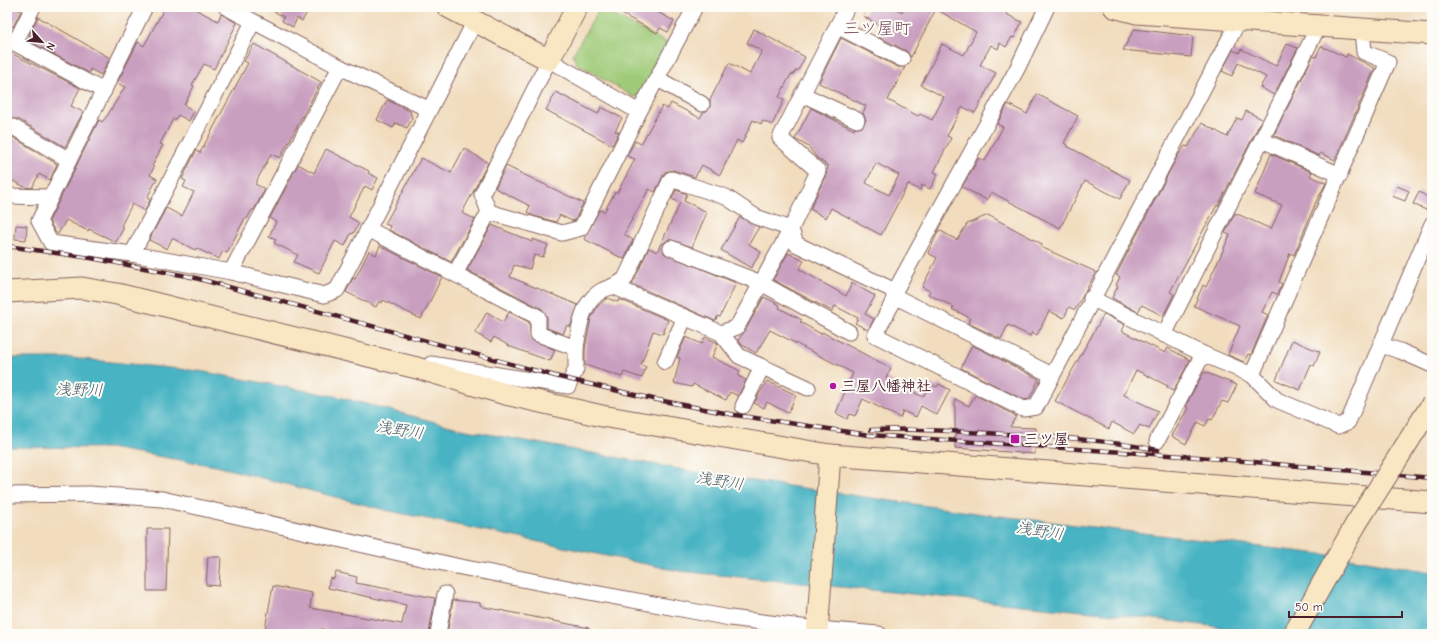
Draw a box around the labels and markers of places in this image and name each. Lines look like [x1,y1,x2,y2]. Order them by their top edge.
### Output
place label: 三屋八幡神社 [841,377,931,395]
marker: 三屋八幡神社 [828,381,838,391]
place label: 三ツ屋 [1024,430,1069,448]
marker: 三ツ屋 [1009,433,1021,445]

